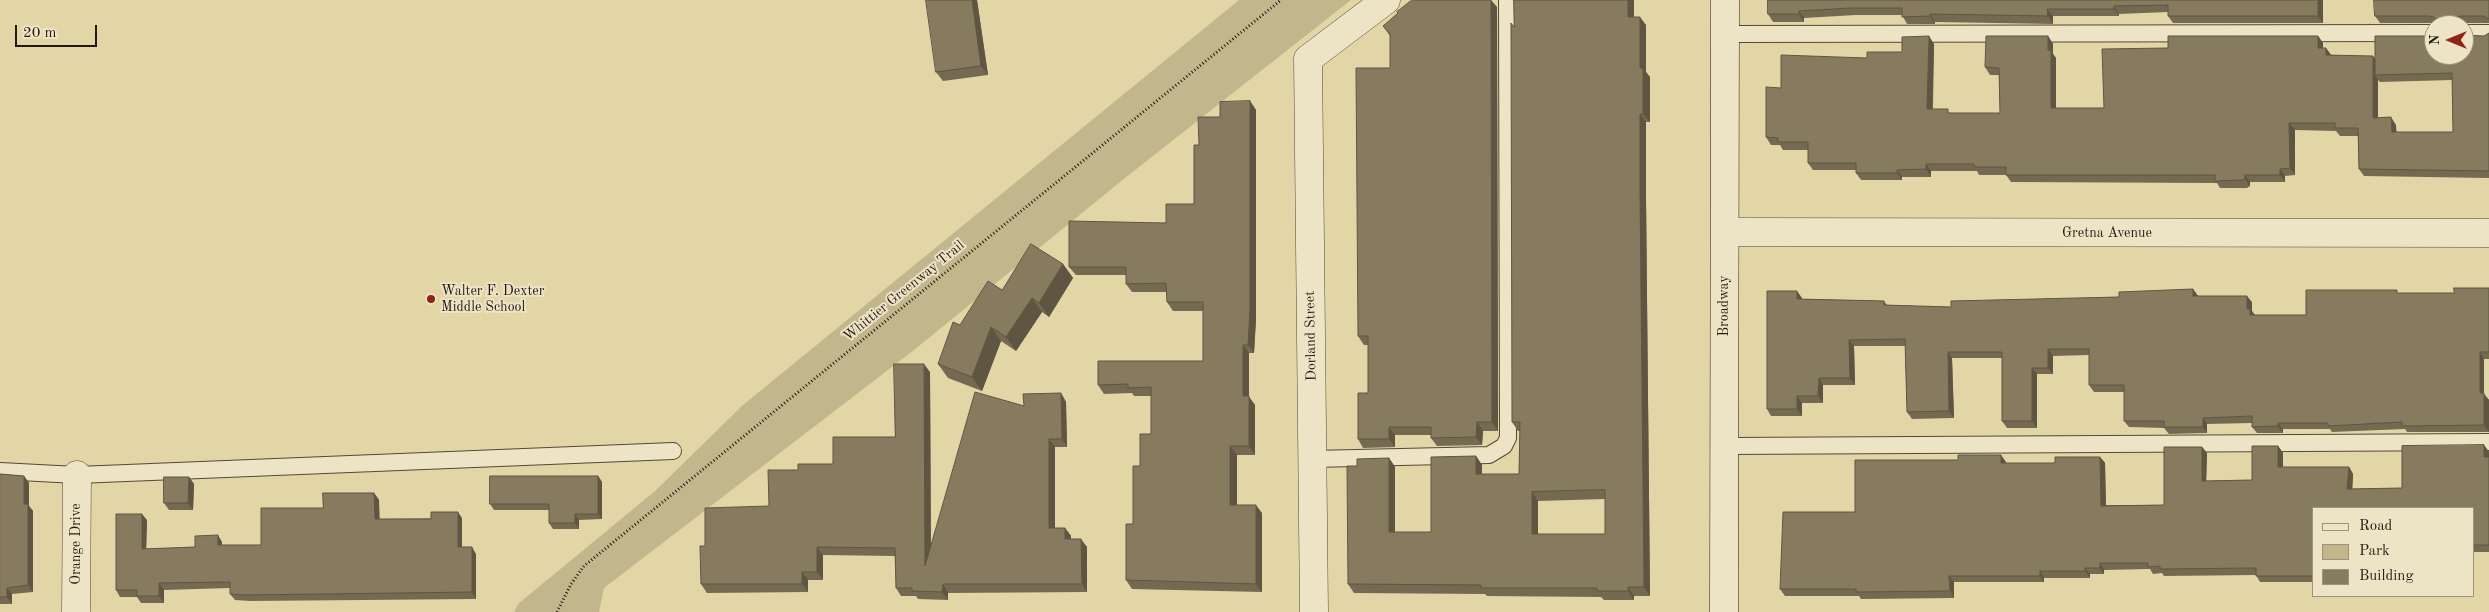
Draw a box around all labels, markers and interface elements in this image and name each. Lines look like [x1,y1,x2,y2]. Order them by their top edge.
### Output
scale bar [18,15,100,47]
north arrow [2424,15,2474,65]
text: 20 m [23,26,57,41]
text: N [2428,35,2442,45]
street label: Gretna Avenue [2062,225,2152,241]
street label: Whittier Greenway Trail [840,237,968,345]
street label: Broadway [1716,275,1732,337]
place label: Walter F. Dexter Middle School [441,283,545,316]
street label: Dorland Street [1302,291,1320,381]
marker: Walter F. Dexter Middle School [425,293,437,305]
street label: Orange Drive [68,503,84,585]
legend [2312,507,2474,597]
text: Road [2359,519,2392,534]
text: Park [2359,544,2390,559]
text: Building [2359,569,2414,584]

